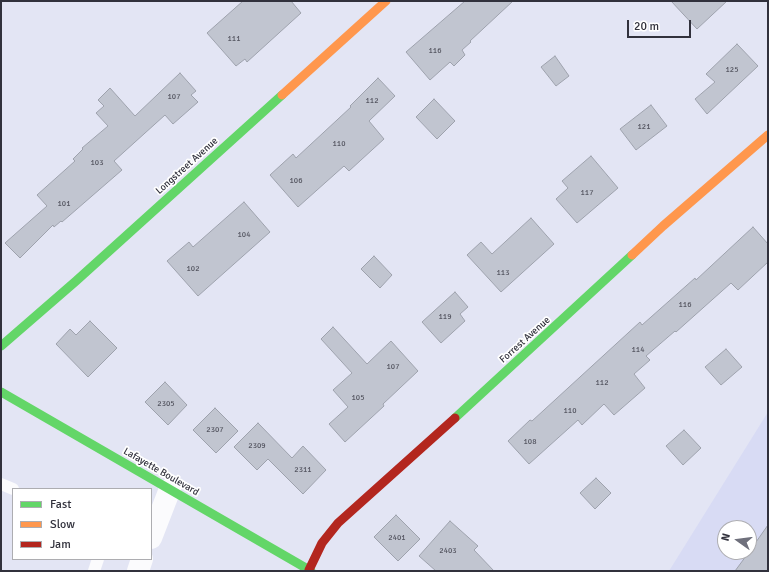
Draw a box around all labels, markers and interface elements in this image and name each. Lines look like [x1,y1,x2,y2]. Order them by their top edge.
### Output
scale bar [629,12,693,38]
text: 20 m [634,19,659,34]
house number: 111 [228,34,240,44]
house number: 116 [429,46,441,56]
house number: 125 [726,65,738,75]
house number: 107 [168,92,180,102]
house number: 112 [366,96,378,106]
house number: 121 [638,122,650,132]
street label: Longstreet Avenue [154,135,220,197]
house number: 110 [333,139,345,149]
house number: 103 [91,158,103,168]
house number: 106 [290,176,302,186]
house number: 117 [581,188,593,198]
house number: 101 [58,199,70,209]
house number: 104 [238,230,250,240]
house number: 102 [187,264,199,274]
house number: 113 [497,268,509,278]
house number: 116 [679,300,691,310]
house number: 119 [439,312,451,322]
street label: Forrest Avenue [497,314,553,366]
house number: 114 [632,345,644,355]
house number: 107 [387,362,399,372]
house number: 112 [596,378,608,388]
house number: 105 [352,393,364,403]
house number: 2305 [157,399,175,409]
house number: 110 [564,406,576,416]
house number: 2307 [206,425,224,435]
house number: 108 [524,437,536,447]
house number: 2309 [248,441,266,451]
street label: Lafayette Boulevard [121,446,201,498]
house number: 2311 [294,465,312,475]
legend [12,488,152,560]
text: Fast [50,497,71,512]
text: Slow [50,517,75,532]
north arrow [717,520,757,560]
text: N [719,532,733,543]
house number: 2401 [388,533,406,543]
text: Jam [50,537,71,552]
house number: 2403 [439,546,457,556]

